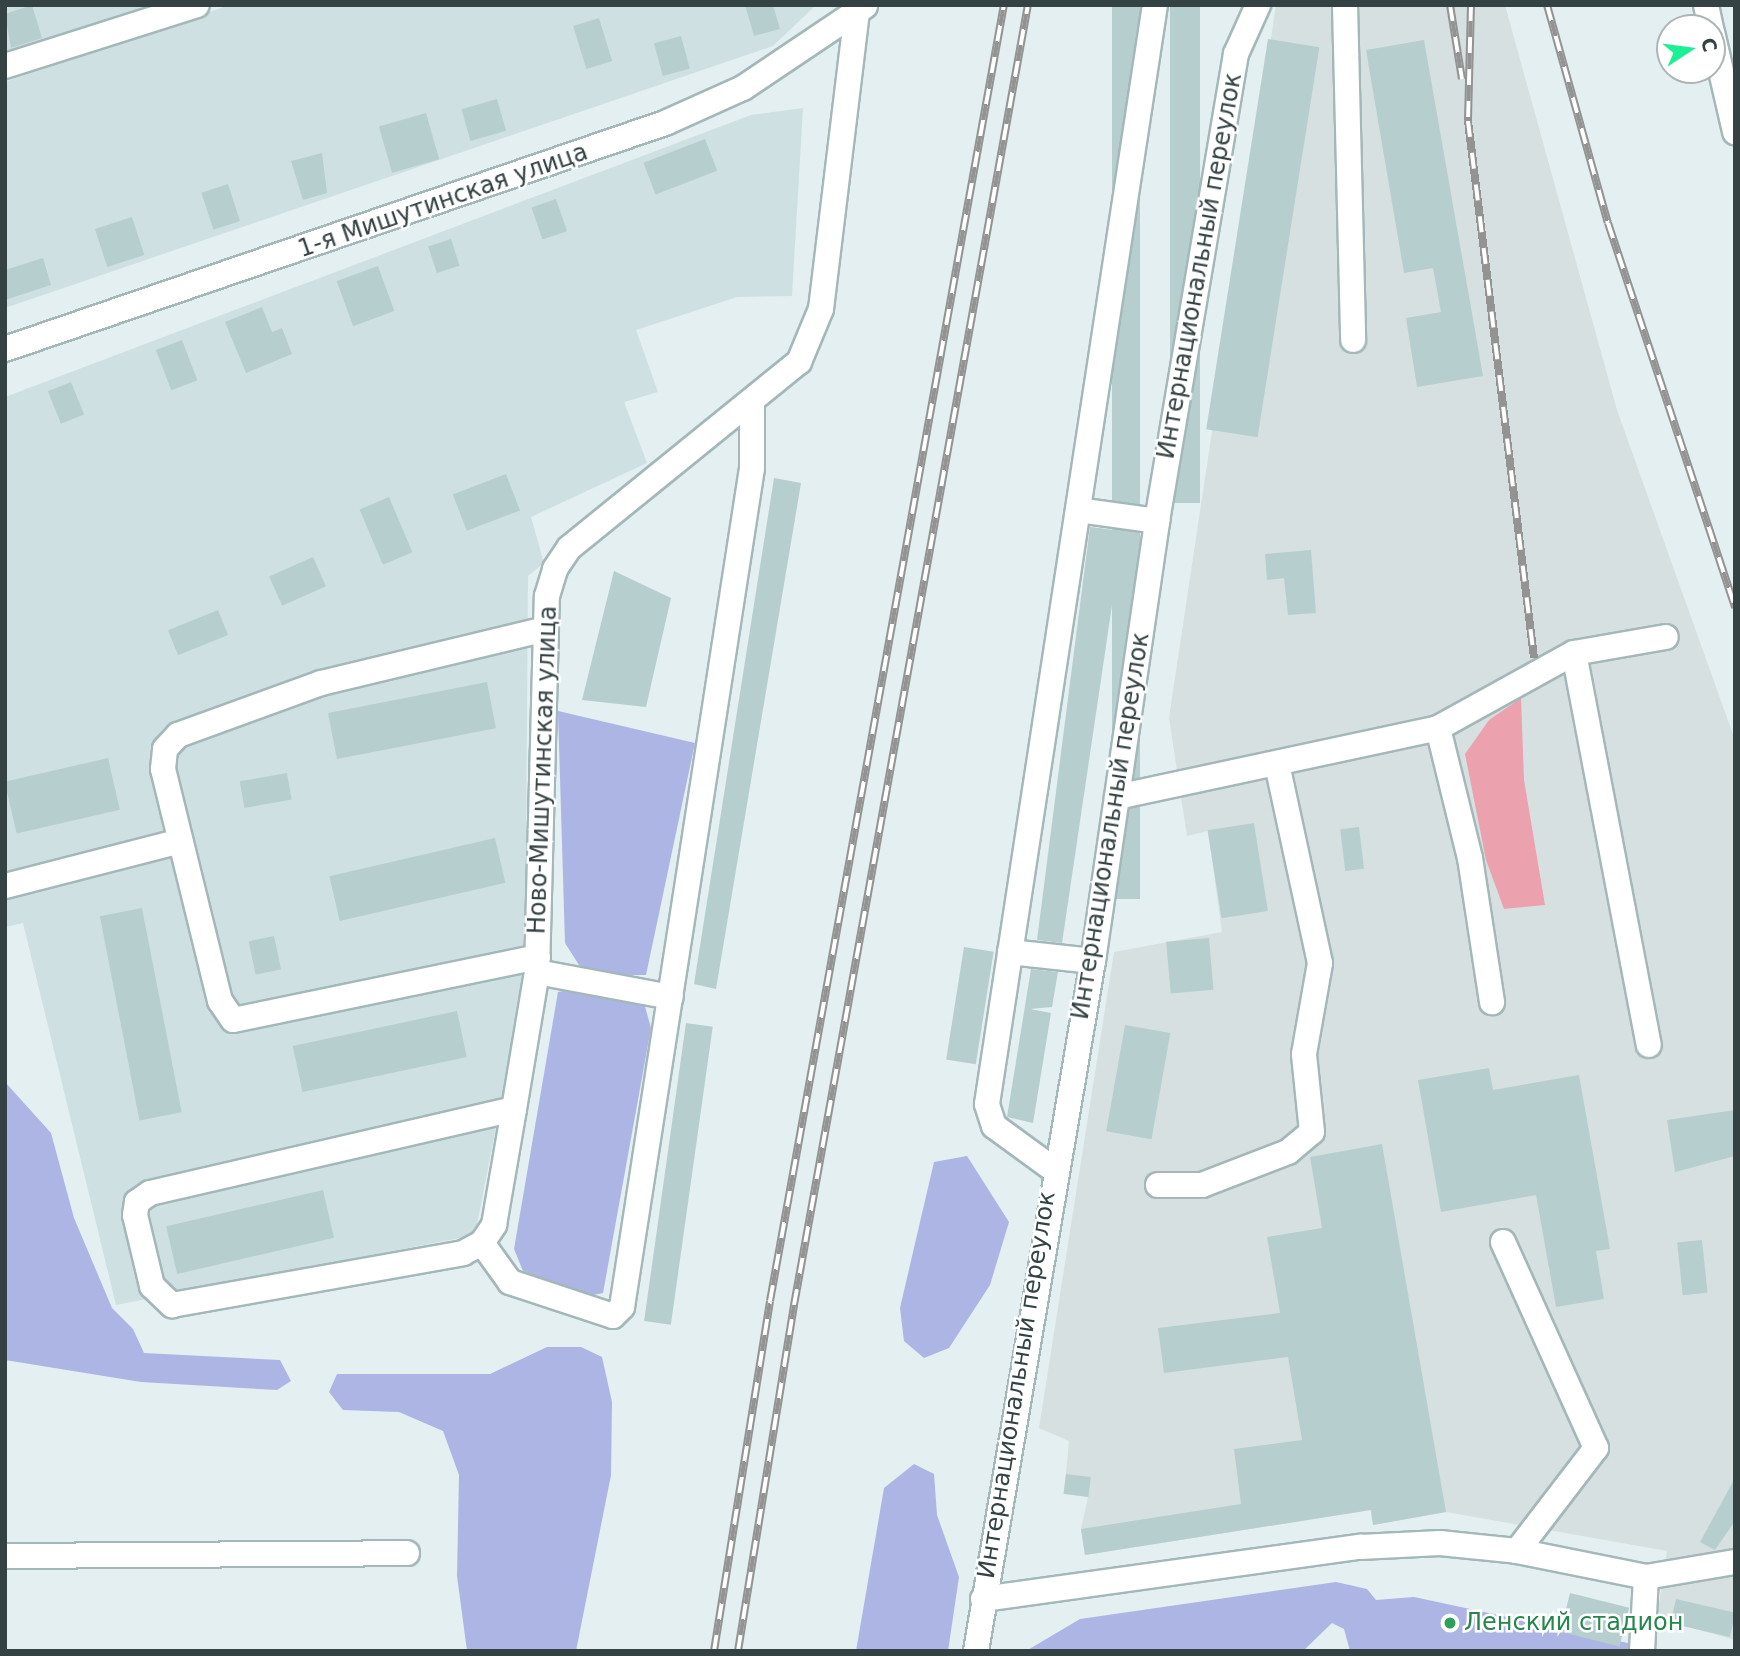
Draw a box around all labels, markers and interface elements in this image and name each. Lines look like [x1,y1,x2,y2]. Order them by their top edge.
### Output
north arrow [1656,14,1726,84]
text: С [1697,35,1722,54]
street label: Интернациональный переулок [1152,71,1248,461]
street label: 1-я Мишутинская улица [294,138,592,264]
street label: Ново-Мишутинская улица [523,605,563,935]
street label: Интернациональный переулок [1066,630,1156,1022]
street label: Интернациональный переулок [972,1189,1062,1581]
place label: Ленский стадион [1464,1609,1683,1637]
marker: Ленский стадион [1442,1615,1458,1631]

